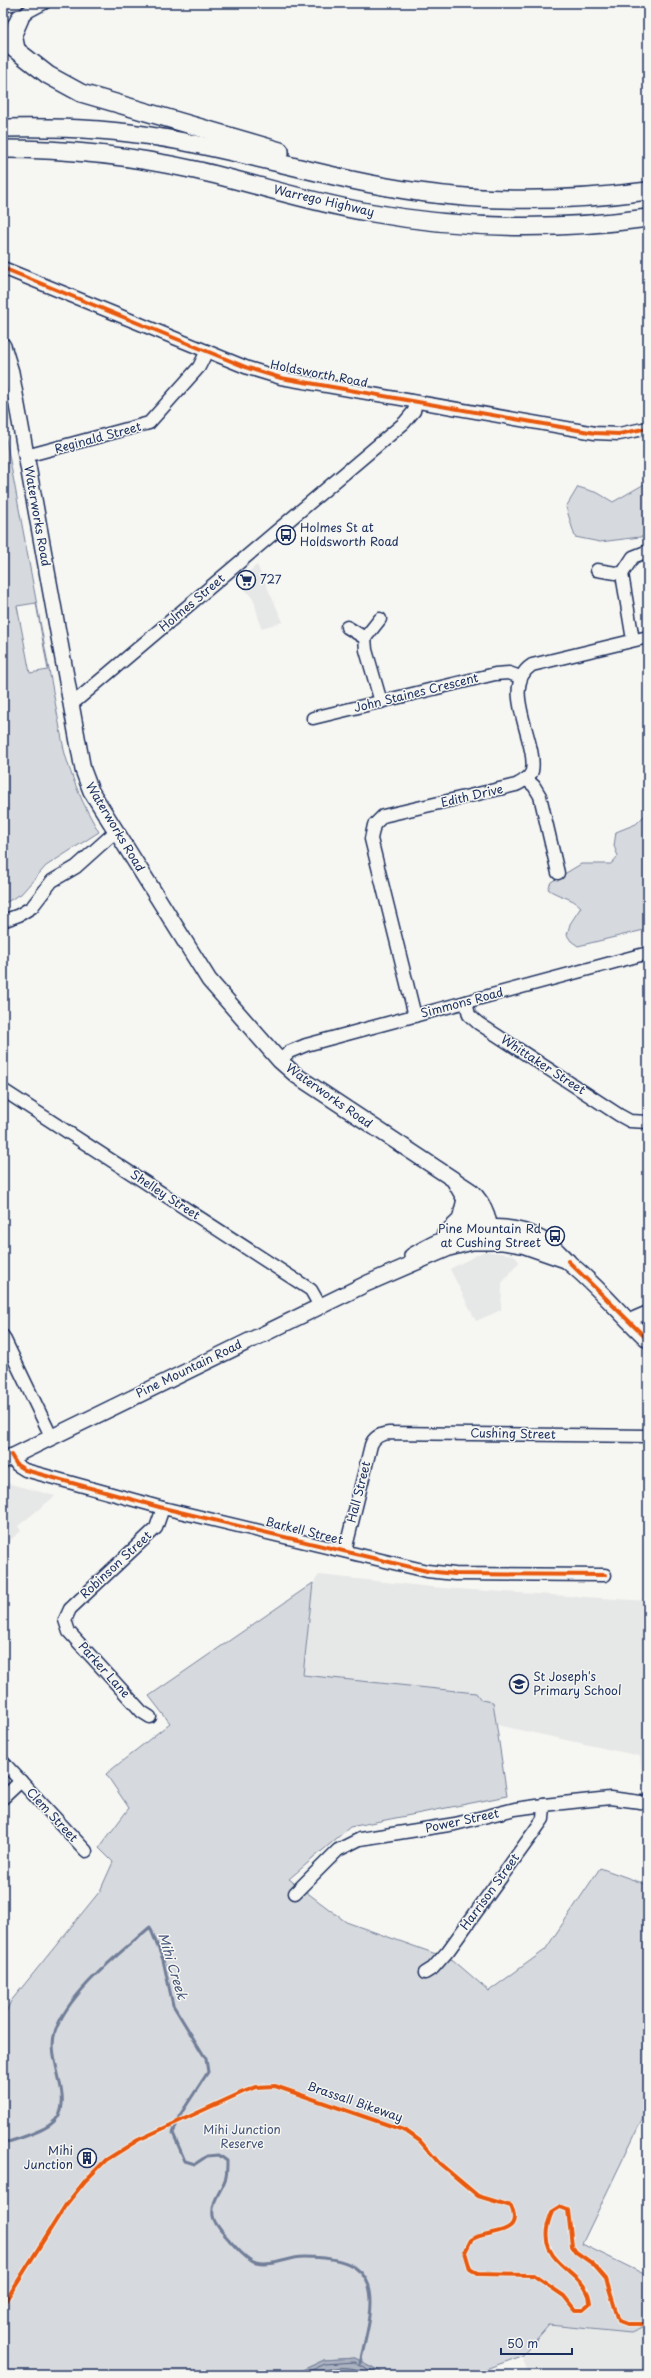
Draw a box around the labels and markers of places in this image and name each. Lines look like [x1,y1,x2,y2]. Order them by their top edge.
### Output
place label: Holmes St at Holdsworth Road [300,518,399,550]
bus stop icon: Holmes St at Holdsworth Road [275,524,297,546]
supermarket icon: 727 [235,569,257,591]
place label: 727 [260,570,282,588]
place label: Pine Mountain Rd at Cushing Street [438,1219,542,1251]
bus stop icon: Pine Mountain Rd at Cushing Street [544,1225,566,1247]
place label: St Joseph's Primary School [533,1667,621,1699]
school or university icon: St Joseph's Primary School [508,1673,530,1695]
place label: Mihi Junction [24,2141,73,2173]
building icon: Mihi Junction [76,2147,98,2169]

